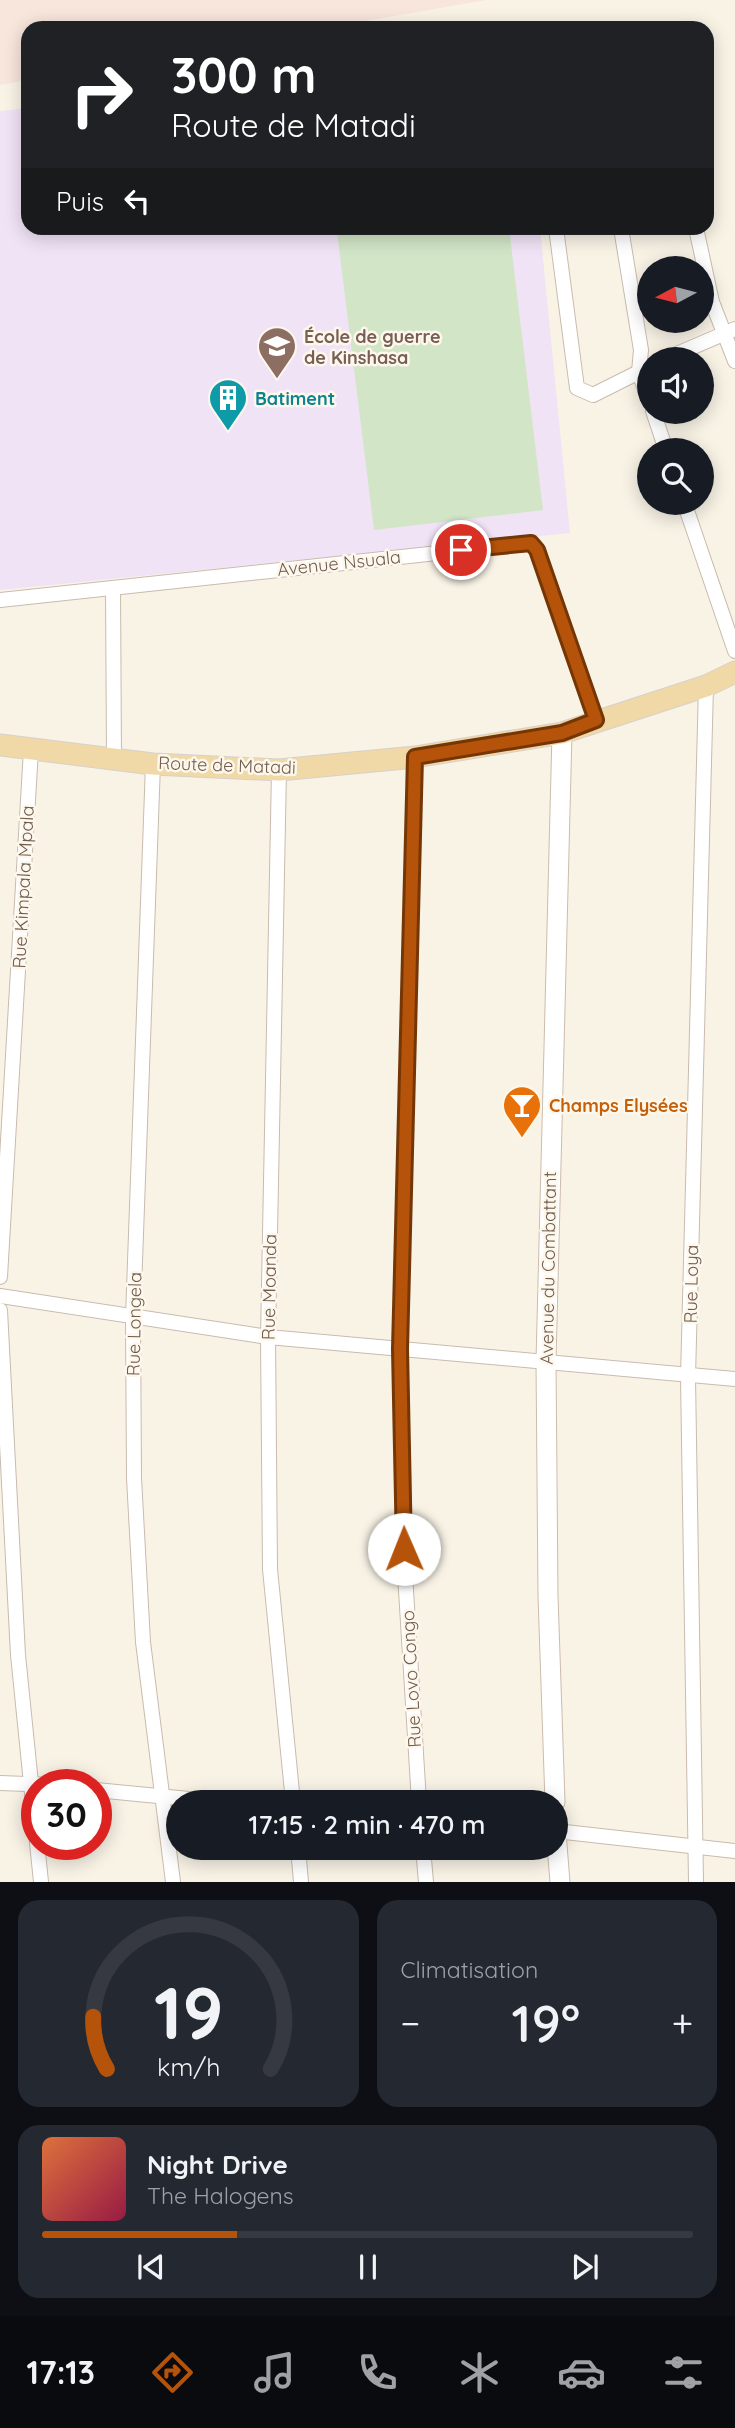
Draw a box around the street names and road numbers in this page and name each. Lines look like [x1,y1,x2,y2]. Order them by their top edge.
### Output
street label: Avenue Nsuala [276,545,402,581]
street label: Route de Matadi [158,751,296,779]
street label: Rue Kimpala Mpala [7,805,39,969]
street label: Avenue du Combattant [535,1171,561,1365]
street label: Rue Moanda [257,1234,281,1340]
street label: Rue Loya [679,1244,703,1324]
street label: Rue Longela [122,1272,146,1376]
street label: Rue Lovo Congo [396,1610,426,1748]

